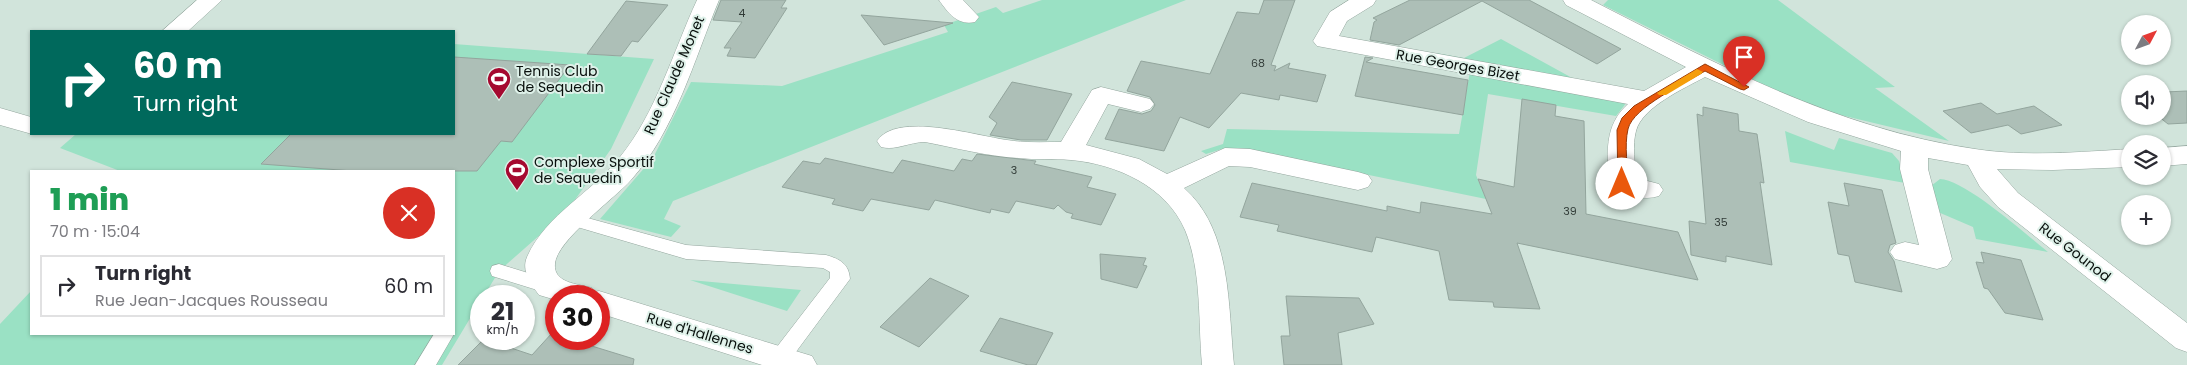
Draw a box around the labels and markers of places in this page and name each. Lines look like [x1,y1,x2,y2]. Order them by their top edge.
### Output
pin [1723,36,1765,87]
place label: Tennis Club de Sequedin [516,61,604,97]
sports icon: Tennis Club de Sequedin [486,66,512,100]
place label: Complexe Sportif de Sequedin [534,152,654,188]
sports icon: Complexe Sportif de Sequedin [504,157,530,191]

